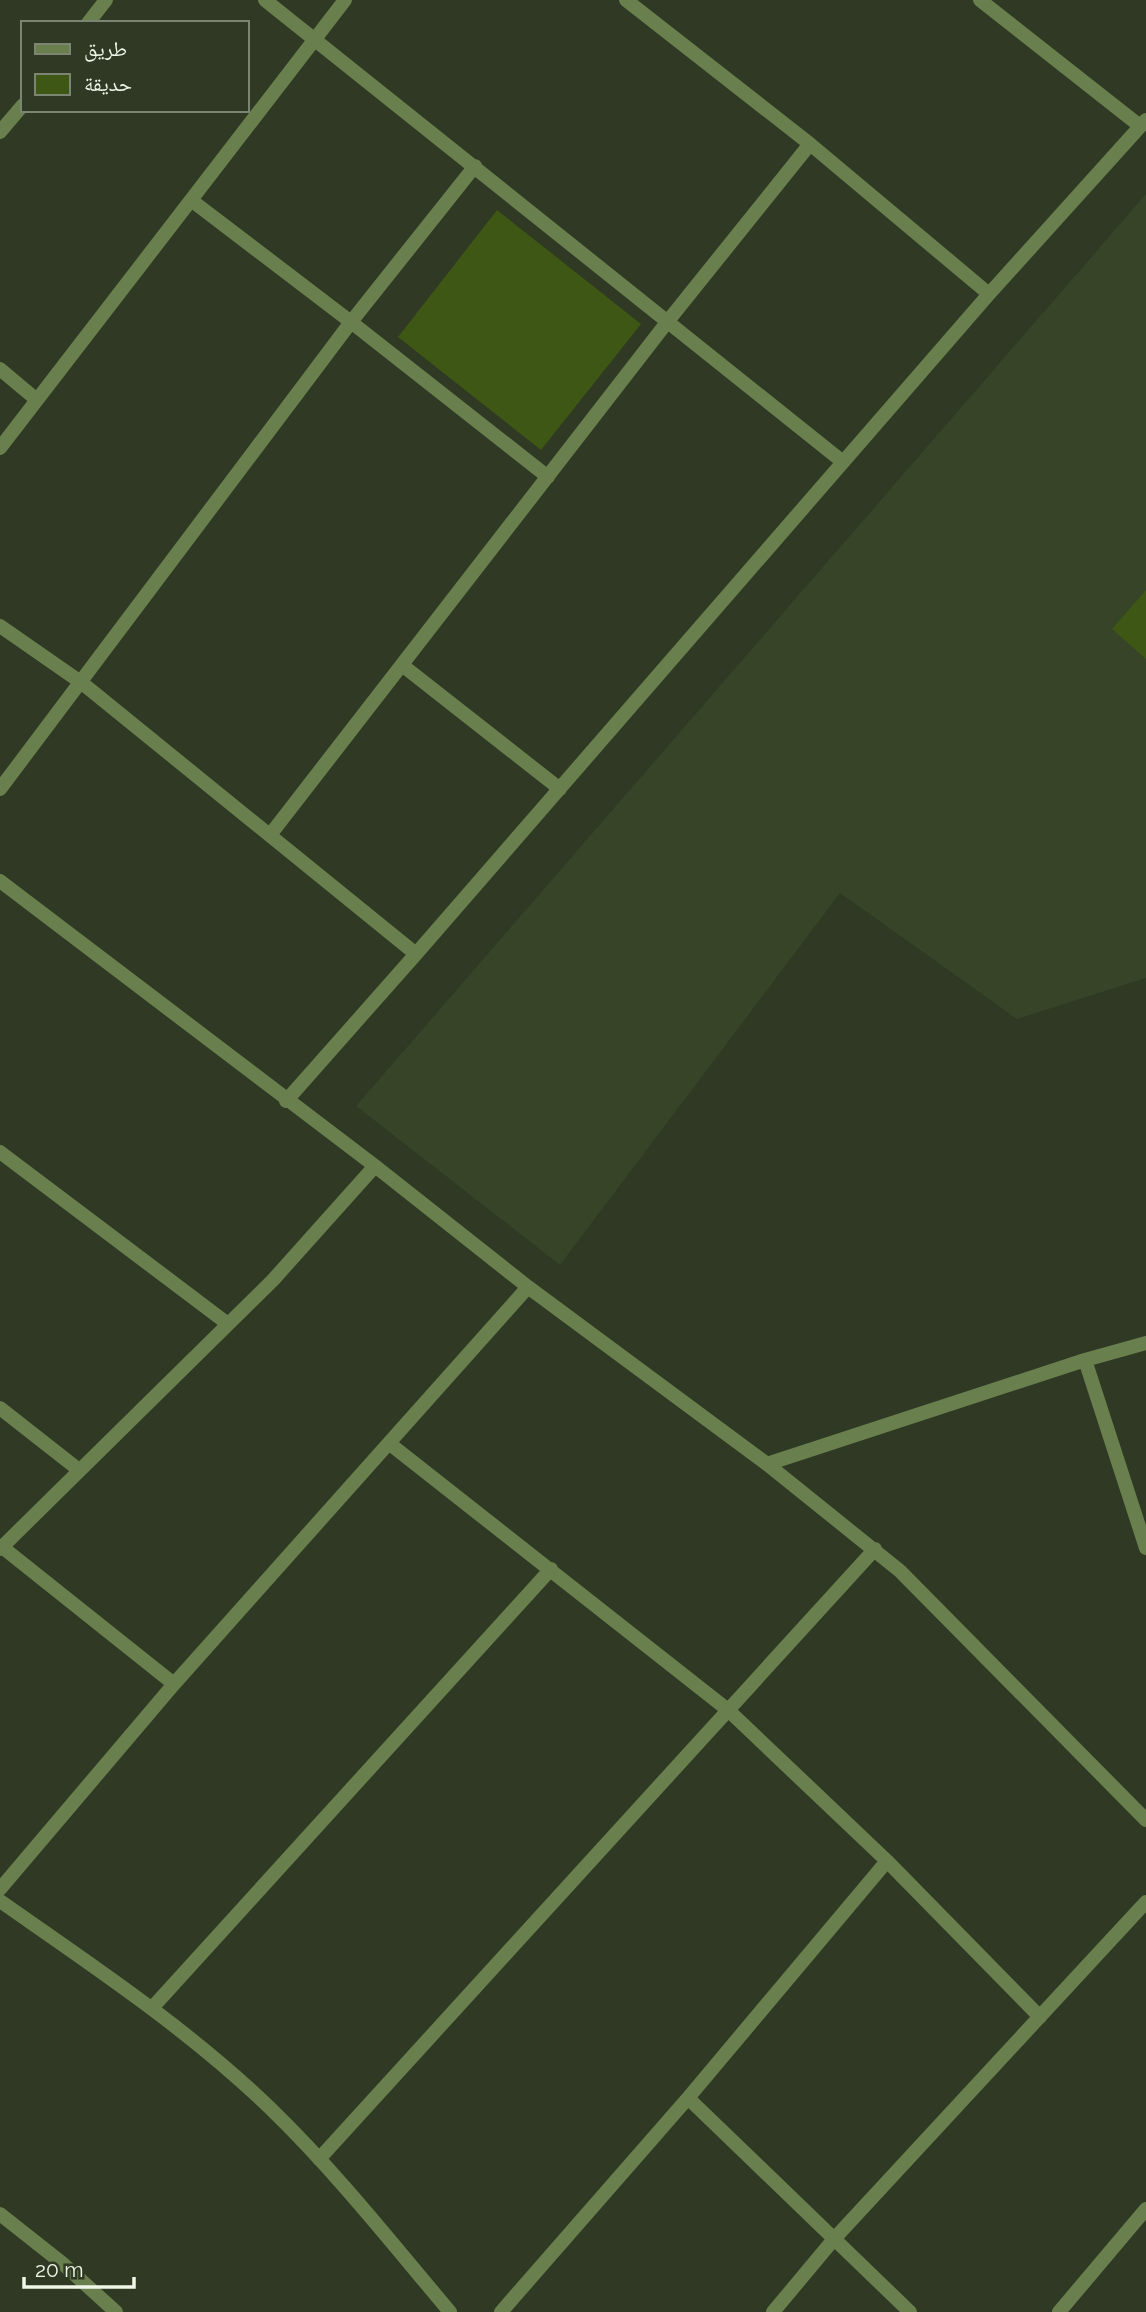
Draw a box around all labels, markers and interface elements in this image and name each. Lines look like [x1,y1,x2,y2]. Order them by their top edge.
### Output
legend [21,21,248,112]
text: طريق [84,36,127,62]
text: حديقة [84,71,132,96]
scale bar [24,2246,135,2290]
text: 20 m [35,2257,83,2282]

